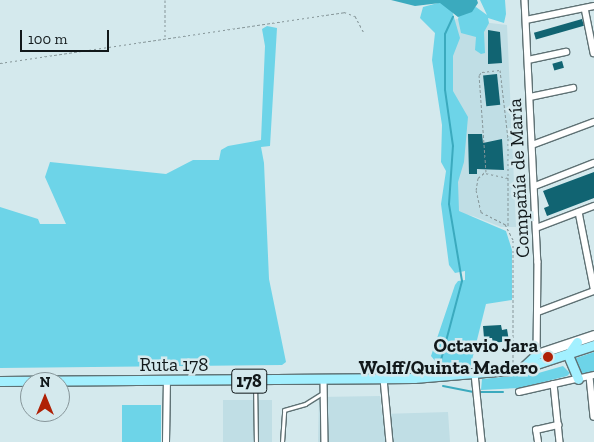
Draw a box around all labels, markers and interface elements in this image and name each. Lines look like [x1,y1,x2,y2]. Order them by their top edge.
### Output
scale bar [22,20,111,52]
text: 100 m [28,30,67,48]
street label: Compañía de María [503,98,535,258]
place label: Octavio Jara Wolff/Quinta Madero [359,335,538,379]
marker: Octavio Jara Wolff/Quinta Madero [542,351,554,363]
street label: Ruta 178 [139,354,209,376]
road number: 178 [230,366,268,396]
north arrow [20,372,70,422]
text: N [40,374,50,391]

